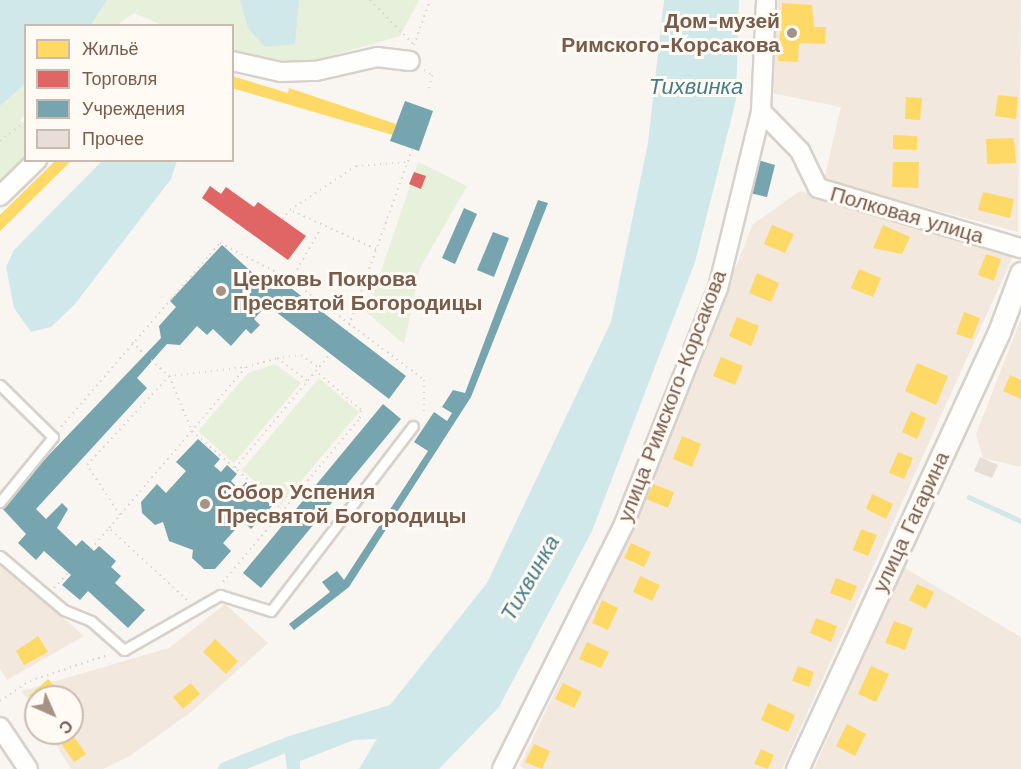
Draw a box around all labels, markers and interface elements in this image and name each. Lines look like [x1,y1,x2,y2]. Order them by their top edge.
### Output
place label: Дом-музей Римского-Корсакова [561,8,780,58]
legend [24,24,234,162]
marker: Дом-музей Римского-Корсакова [785,26,799,40]
text: Жильё [82,38,139,59]
text: Торговля [82,68,157,89]
water label: Тихвинка [649,74,743,100]
text: Учреждения [82,98,185,119]
text: Прочее [82,128,144,149]
street label: Полковая улица [827,181,987,249]
place label: Церковь Покрова Пресвятой Богородицы [233,266,482,316]
street label: улица Римского-Корсакова [612,267,732,525]
marker: Церковь Покрова Пресвятой Богородицы [214,284,228,298]
street label: улица Гагарина [867,448,955,596]
place label: Собор Успения Пресвятой Богородицы [217,479,466,529]
marker: Собор Успения Пресвятой Богородицы [198,497,212,511]
water label: Тихвинка [495,531,565,625]
north arrow [24,685,84,745]
text: С [55,716,76,737]

